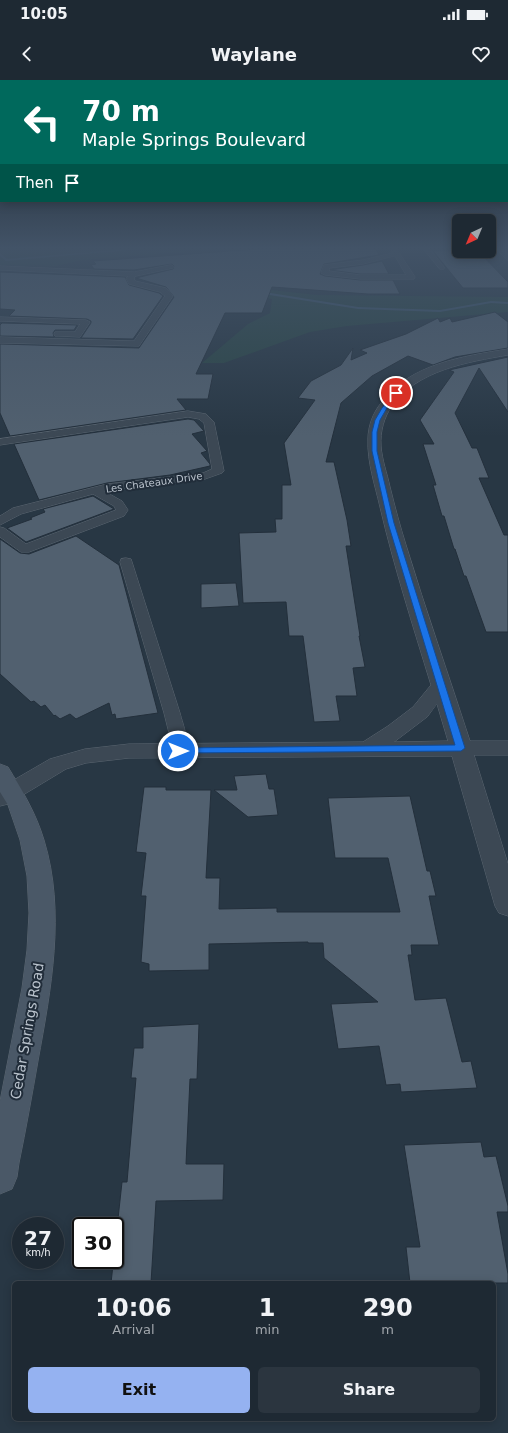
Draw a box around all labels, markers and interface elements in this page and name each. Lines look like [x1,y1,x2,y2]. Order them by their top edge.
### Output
text: 10:05 [20,5,68,23]
icon: back [16,43,38,65]
icon: heart [470,43,492,65]
text: Waylane [211,44,297,65]
text: 70 m [82,95,160,128]
icon: left [16,96,68,148]
text: Maple Springs Boulevard [82,129,306,150]
icon: arrive [61,172,83,194]
text: Then [16,174,53,192]
north arrow [452,214,496,258]
map controls [452,214,496,258]
pin [379,376,413,410]
icon: arrive [385,382,407,404]
street label: Les Chateaux Drive [105,470,203,495]
position arrow [157,730,199,772]
street label: Cedar Springs Road [7,962,47,1100]
speed limit sign: 30 [72,1217,124,1269]
text: 27 [24,1226,52,1250]
text: km/h [25,1247,51,1258]
text: 10:06 [95,1294,172,1322]
text: 1 [259,1294,275,1322]
text: 290 [363,1294,413,1322]
text: Arrival [112,1322,155,1337]
text: min [255,1322,279,1337]
text: m [381,1322,394,1337]
button: Exit [28,1367,250,1413]
button: Share [258,1367,480,1413]

